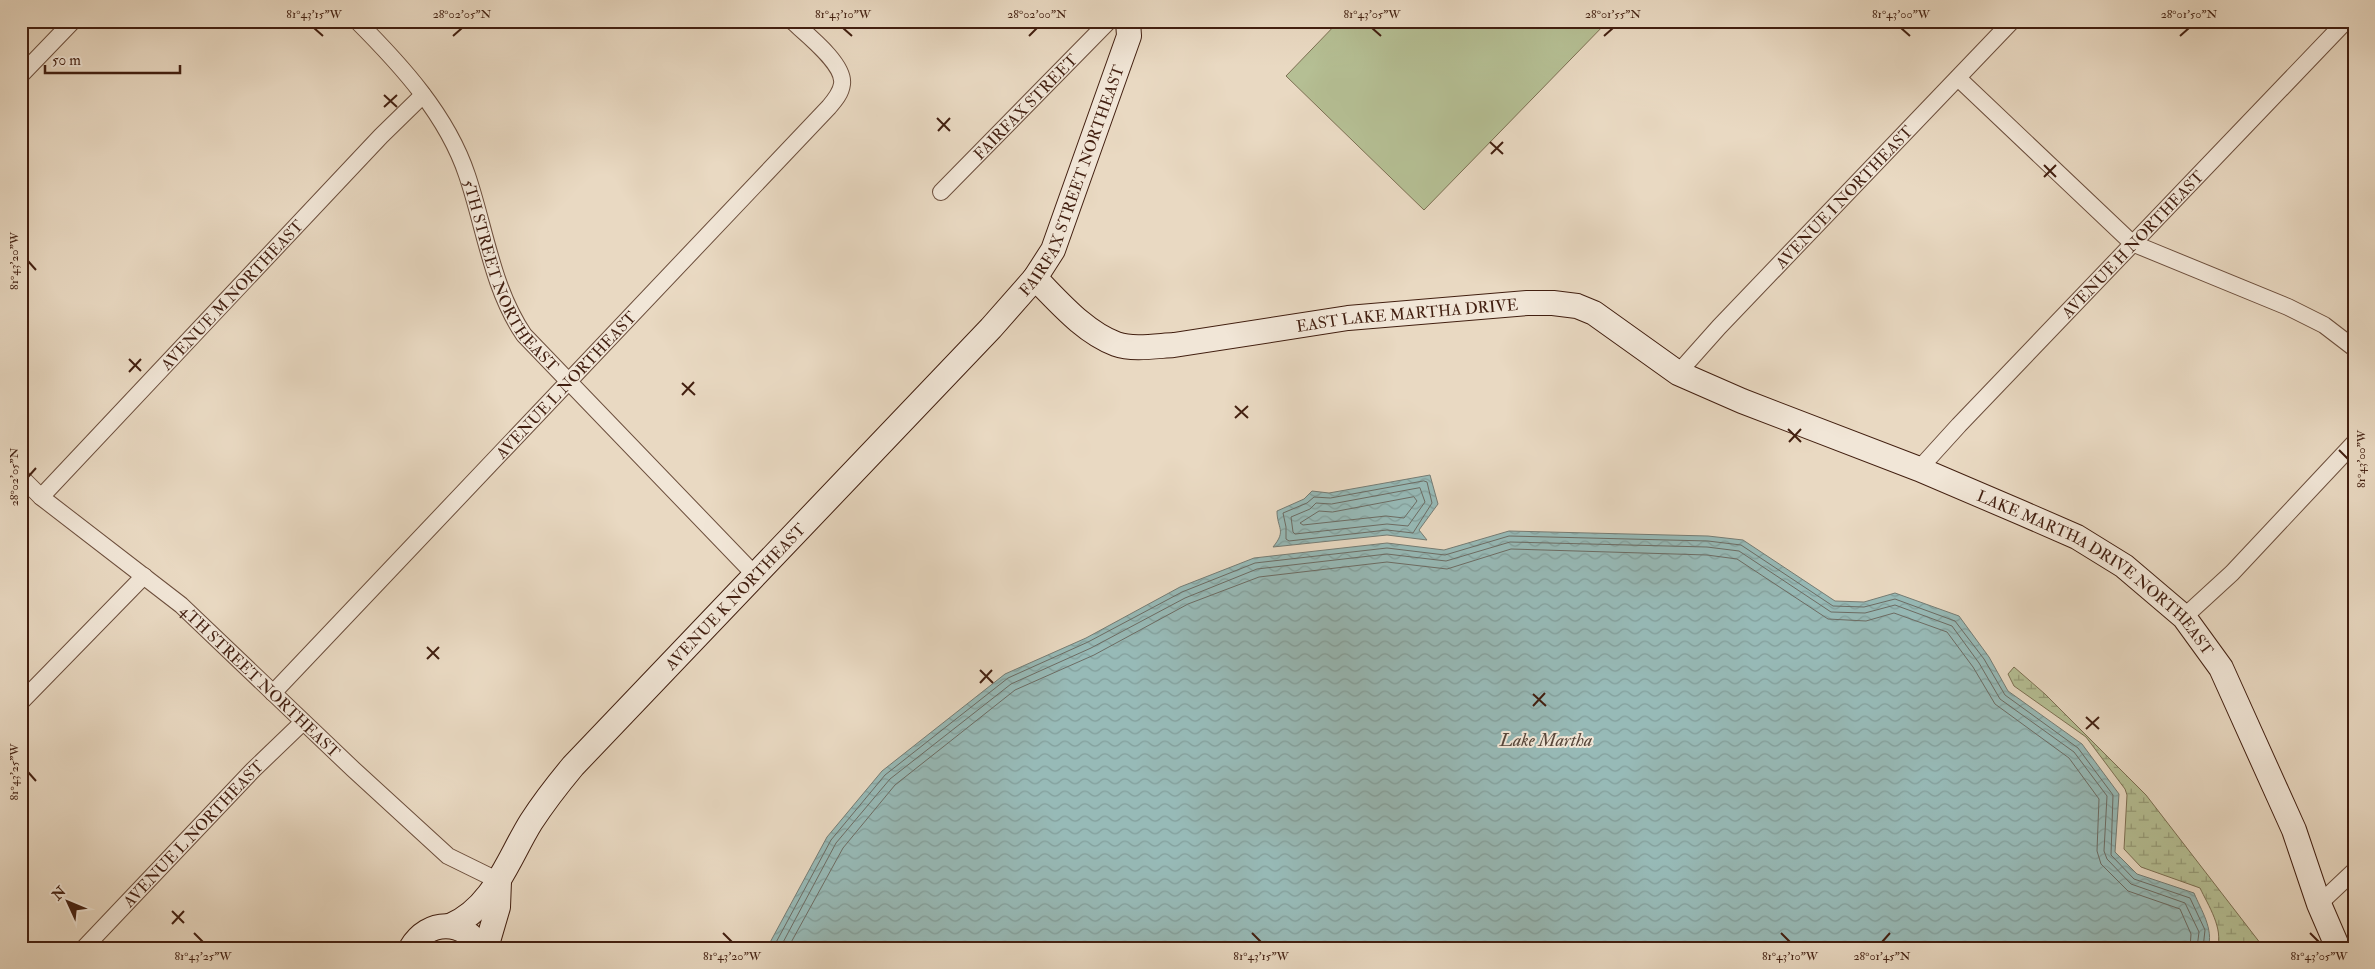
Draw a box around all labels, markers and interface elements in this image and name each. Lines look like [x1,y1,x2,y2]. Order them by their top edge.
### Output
text: 81°43'15"W [286,7,342,22]
text: 28°02'05"N [433,7,492,22]
text: 81°43'10"W [815,7,872,22]
text: 28°02'00"N [1007,7,1067,22]
text: 81°43'05"W [1343,7,1401,22]
text: 28°01'55"N [1585,7,1641,22]
text: 81°43'00"W [1872,7,1931,22]
text: 28°01'50"N [2161,7,2218,22]
scale bar [45,42,180,74]
street label: FAIRFAX STREET [970,50,1082,164]
text: 50 m [52,51,81,70]
street label: FAIRFAX STREET NORTHEAST [1015,62,1129,300]
street label: AVENUE I NORTHEAST [1771,122,1918,274]
street label: AVENUE H NORTHEAST [2057,167,2208,323]
street label: 5TH STREET NORTHEAST [458,177,563,376]
street label: AVENUE M NORTHEAST [156,216,308,375]
text: 81°43'20"W [7,231,22,290]
street label: EAST LAKE MARTHA DRIVE [1295,295,1519,337]
street label: AVENUE L NORTHEAST [491,308,641,464]
text: 81°43'00"W [2354,429,2369,488]
text: 28°02'05"N [7,447,22,506]
street label: LAKE MARTHA DRIVE NORTHEAST [1974,486,2217,659]
street label: AVENUE K NORTHEAST [660,520,810,675]
street label: 4TH STREET NORTHEAST [176,601,344,762]
water label: Lake Martha [1499,729,1592,752]
text: 81°43'25"W [7,743,22,801]
street label: AVENUE L NORTHEAST [118,756,268,913]
north arrow [42,876,92,926]
text: N [48,883,70,904]
text: 81°43'25"W [174,949,232,964]
text: 81°43'20"W [703,949,762,964]
text: 81°43'15"W [1233,949,1289,964]
text: 81°43'10"W [1762,949,1819,964]
text: 28°01'45"N [1853,949,1911,964]
text: 81°43'05"W [2290,949,2348,964]

